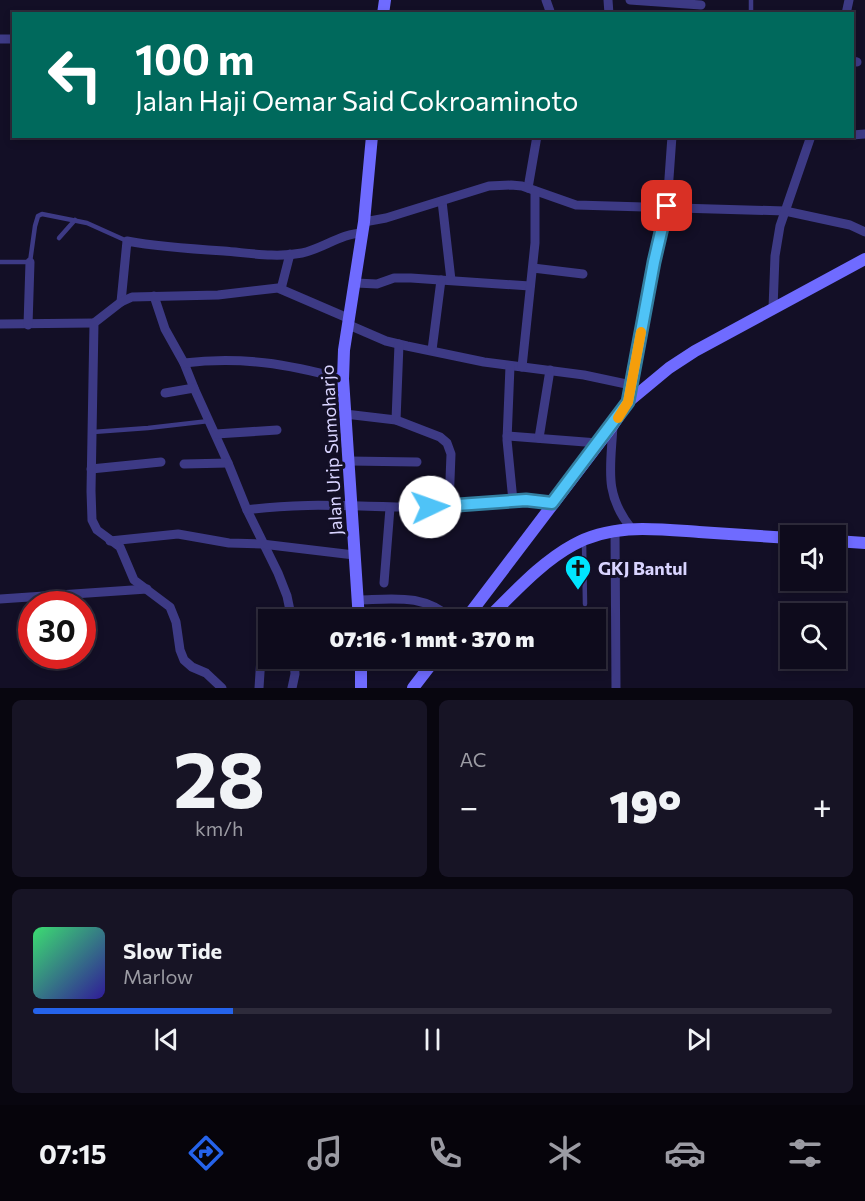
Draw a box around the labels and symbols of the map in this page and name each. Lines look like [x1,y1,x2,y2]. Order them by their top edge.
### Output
pin [641,180,692,231]
street label: Jalan Urip Sumoharjo [316,364,346,536]
position arrow [398,475,462,539]
church icon: GKJ Bantul [563,553,593,591]
place label: GKJ Bantul [598,557,687,579]
speed limit sign: 30 [18,591,96,669]

